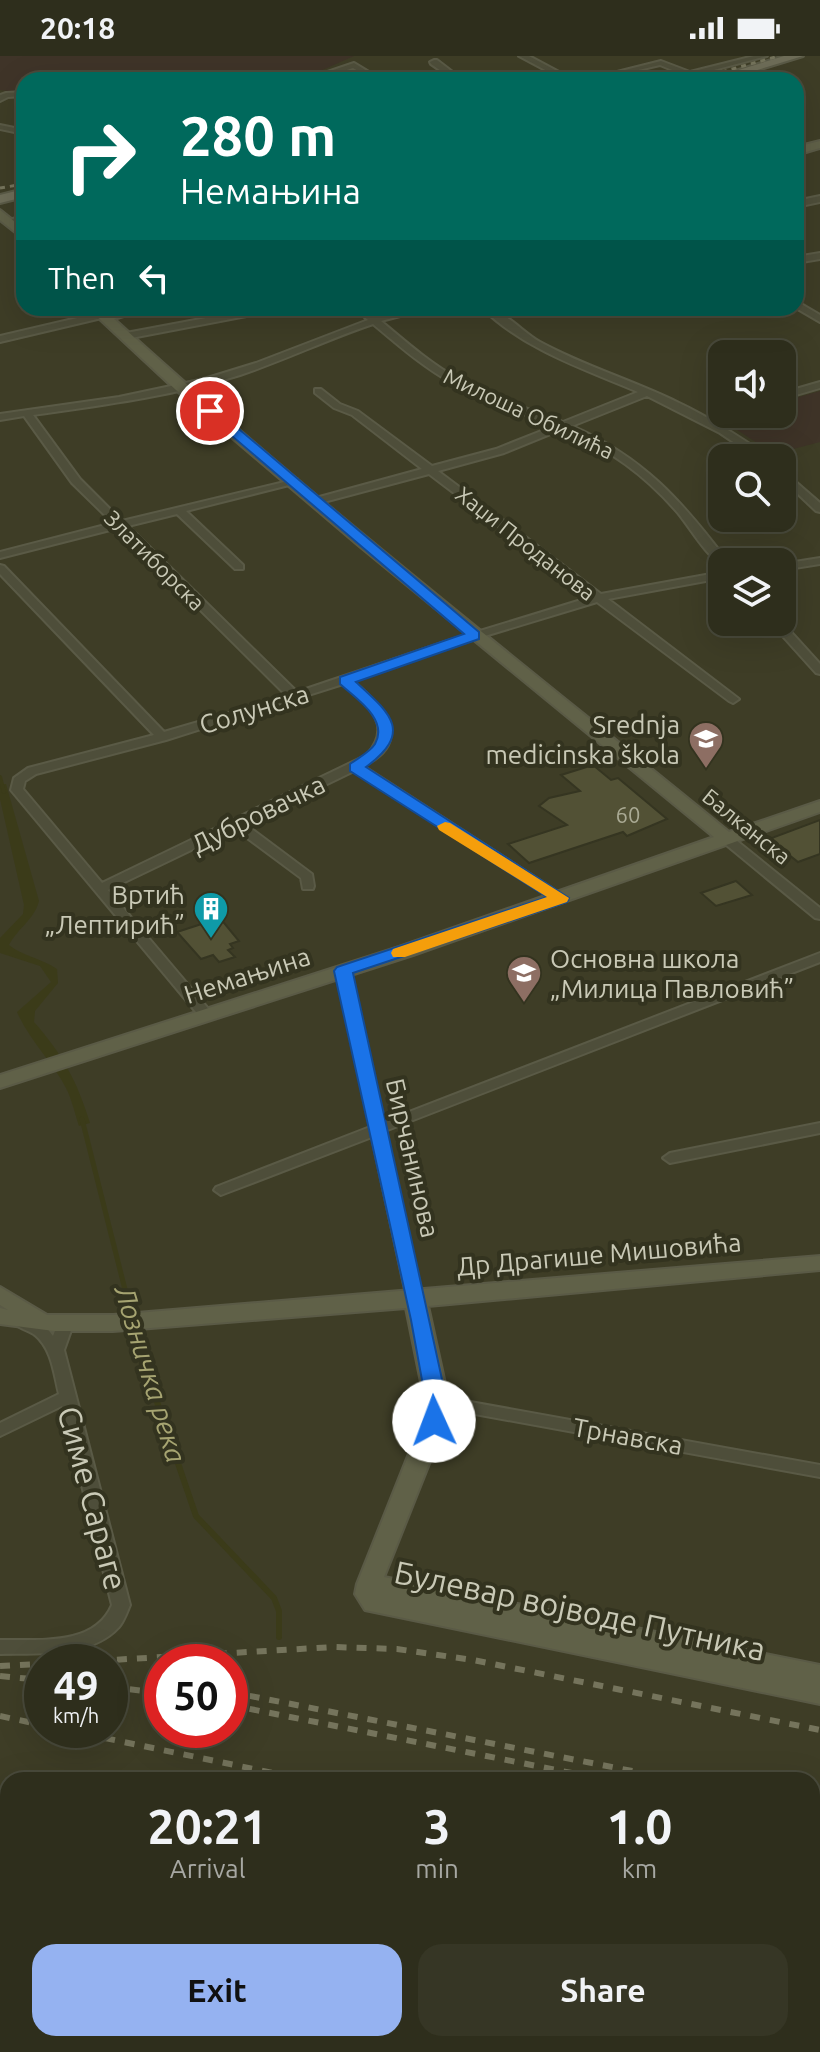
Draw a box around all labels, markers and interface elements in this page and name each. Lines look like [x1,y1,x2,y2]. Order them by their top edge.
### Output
text: 20:18 [40,11,115,45]
icon: right [48,104,152,208]
text: 280 m [180,104,336,167]
text: Немањина [180,170,361,211]
icon: left [132,256,176,300]
text: Then [48,261,116,295]
map controls [708,340,796,636]
button: sound [708,340,796,428]
street label: Милоша Обилића [440,363,618,463]
pin [176,377,244,445]
icon: arrive [188,389,232,433]
button: search [708,444,796,532]
street label: Хаџи Проданова [451,481,601,605]
street label: Златиборска [100,505,210,615]
button: layers [708,548,796,636]
street label: Солунска [196,679,312,739]
place label: Srednja medicinska škola [485,710,680,769]
school or university icon: Srednja medicinska škola [687,720,725,770]
street label: Дубровачка [186,769,330,859]
street label: Балканска [698,783,796,869]
house number: 60 [616,802,640,827]
place label: Вртић „Лептирић” [45,880,185,939]
building icon: Вртић „Лептирић” [192,890,230,940]
street label: Немањина [180,941,314,1009]
place label: Основна школа „Милица Павловић” [550,944,794,1003]
school or university icon: Основна школа „Милица Павловић” [505,954,543,1004]
street label: Бирчанинова [381,1076,445,1240]
street label: Др Драгише Мишовића [456,1227,742,1281]
water label: Лозничка река [109,1280,193,1466]
position arrow [392,1379,476,1463]
street label: Симе Сараге [51,1402,135,1594]
street label: Трнавска [571,1412,685,1460]
street label: Булевар војводе Путника [391,1553,769,1667]
speed limit sign: 50 [144,1644,248,1748]
text: 49 [53,1663,99,1708]
text: km/h [53,1704,99,1727]
text: 20:21 [148,1799,268,1853]
text: 3 [424,1799,451,1853]
text: 1.0 [606,1799,672,1853]
text: Arrival [170,1854,245,1883]
text: min [415,1854,459,1883]
text: km [622,1854,657,1883]
button: Exit [32,1944,402,2036]
button: Share [418,1944,788,2036]

